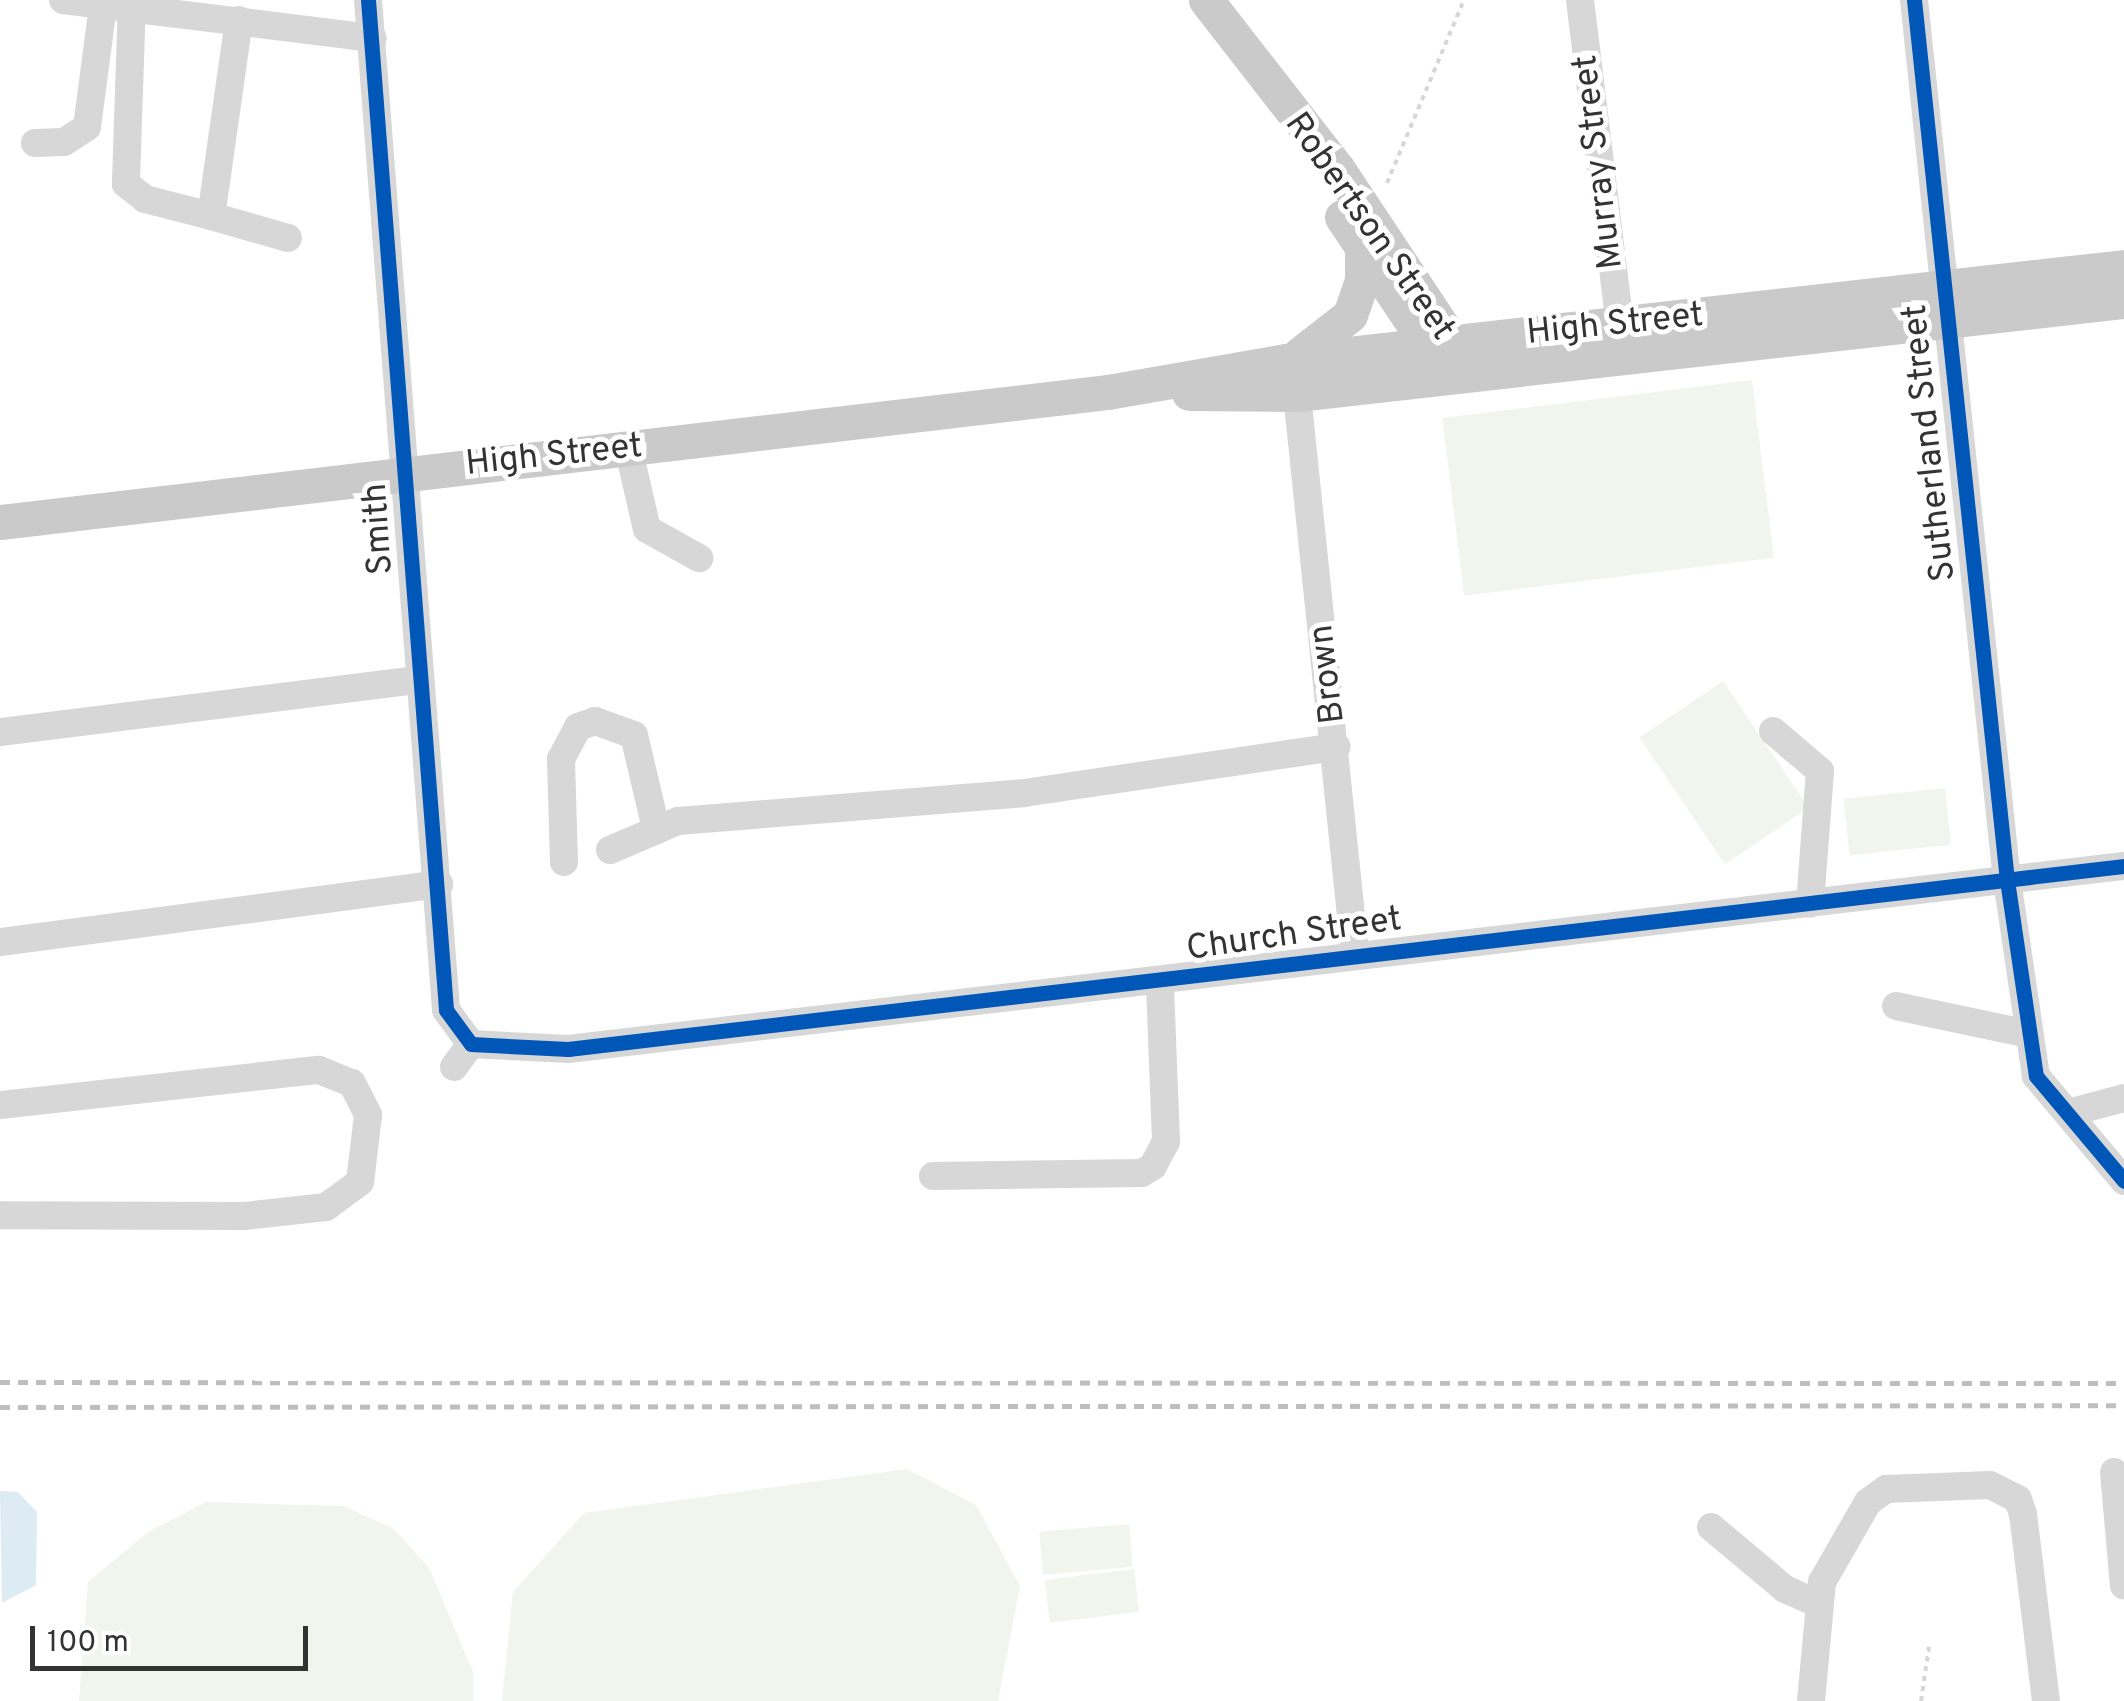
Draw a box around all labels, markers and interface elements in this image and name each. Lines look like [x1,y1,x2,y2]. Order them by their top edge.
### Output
street label: Murray Street [1565,52,1633,272]
street label: Robertson Street [1275,105,1463,349]
street label: High Street [1525,295,1705,355]
street label: Sutherland Street [1895,302,1965,584]
street label: High Street [464,426,644,486]
street label: Smith [355,482,403,576]
street label: Brown [1301,622,1355,726]
street label: Church Street [1184,899,1404,971]
scale bar [35,1606,312,1668]
text: 100 m [47,1625,129,1662]

